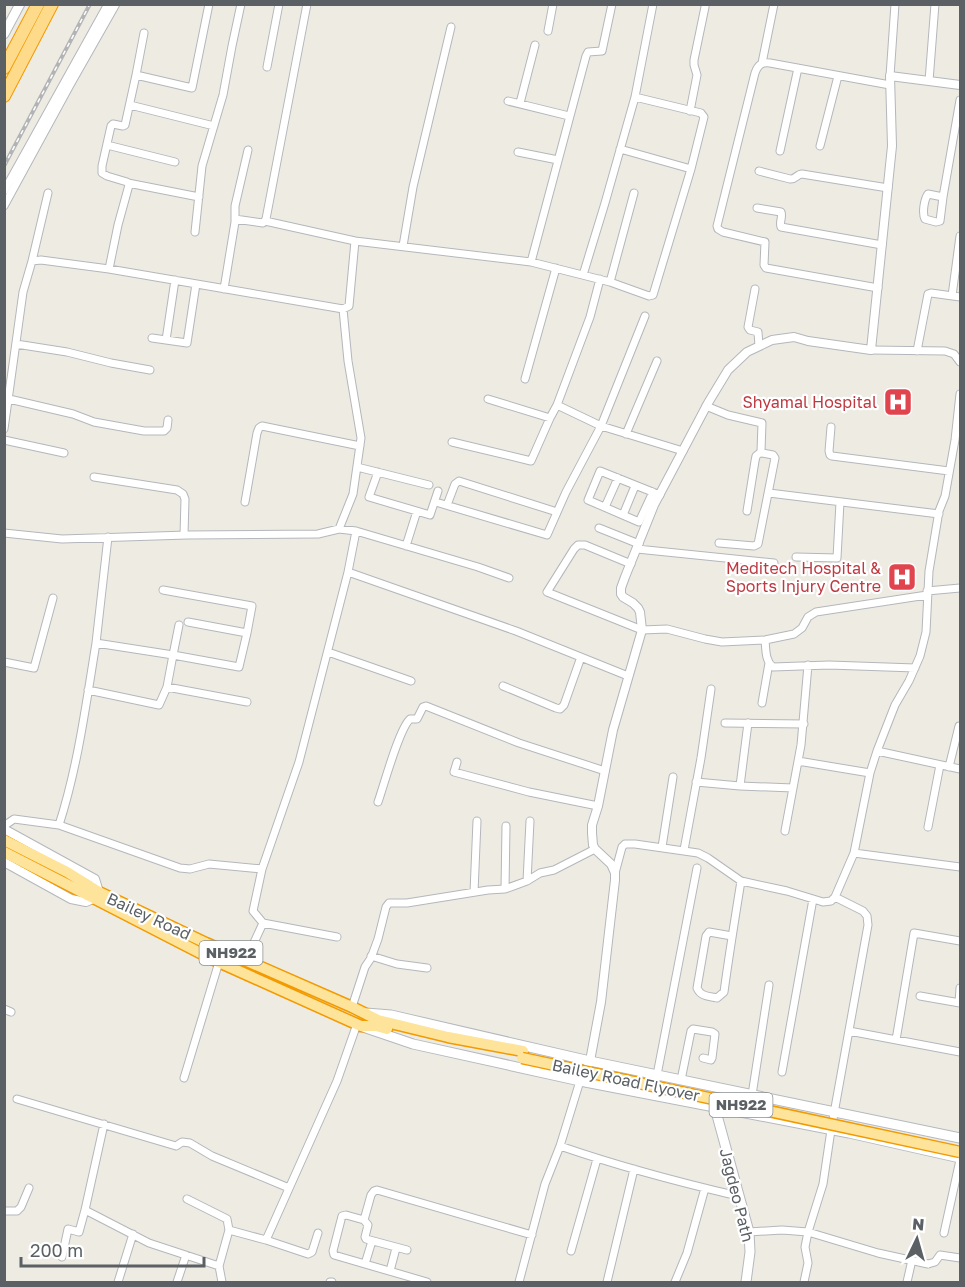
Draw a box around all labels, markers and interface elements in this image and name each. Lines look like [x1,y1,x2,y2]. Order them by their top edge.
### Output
hospital icon: Shyamal Hospital [882,386,914,418]
place label: Shyamal Hospital [742,392,877,412]
place label: Meditech Hospital & Sports Injury Centre [726,558,881,596]
hospital icon: Meditech Hospital & Sports Injury Centre [886,561,918,593]
street label: Bailey Road [104,888,194,944]
road number: NH922 [200,941,262,965]
street label: Bailey Road Flyover [550,1055,702,1105]
road number: NH922 [710,1093,772,1117]
street label: Jagdeo Path [716,1146,758,1244]
north arrow [887,1209,947,1269]
text: N [911,1214,925,1235]
scale bar [21,1230,204,1268]
text: 200 m [30,1239,83,1261]

